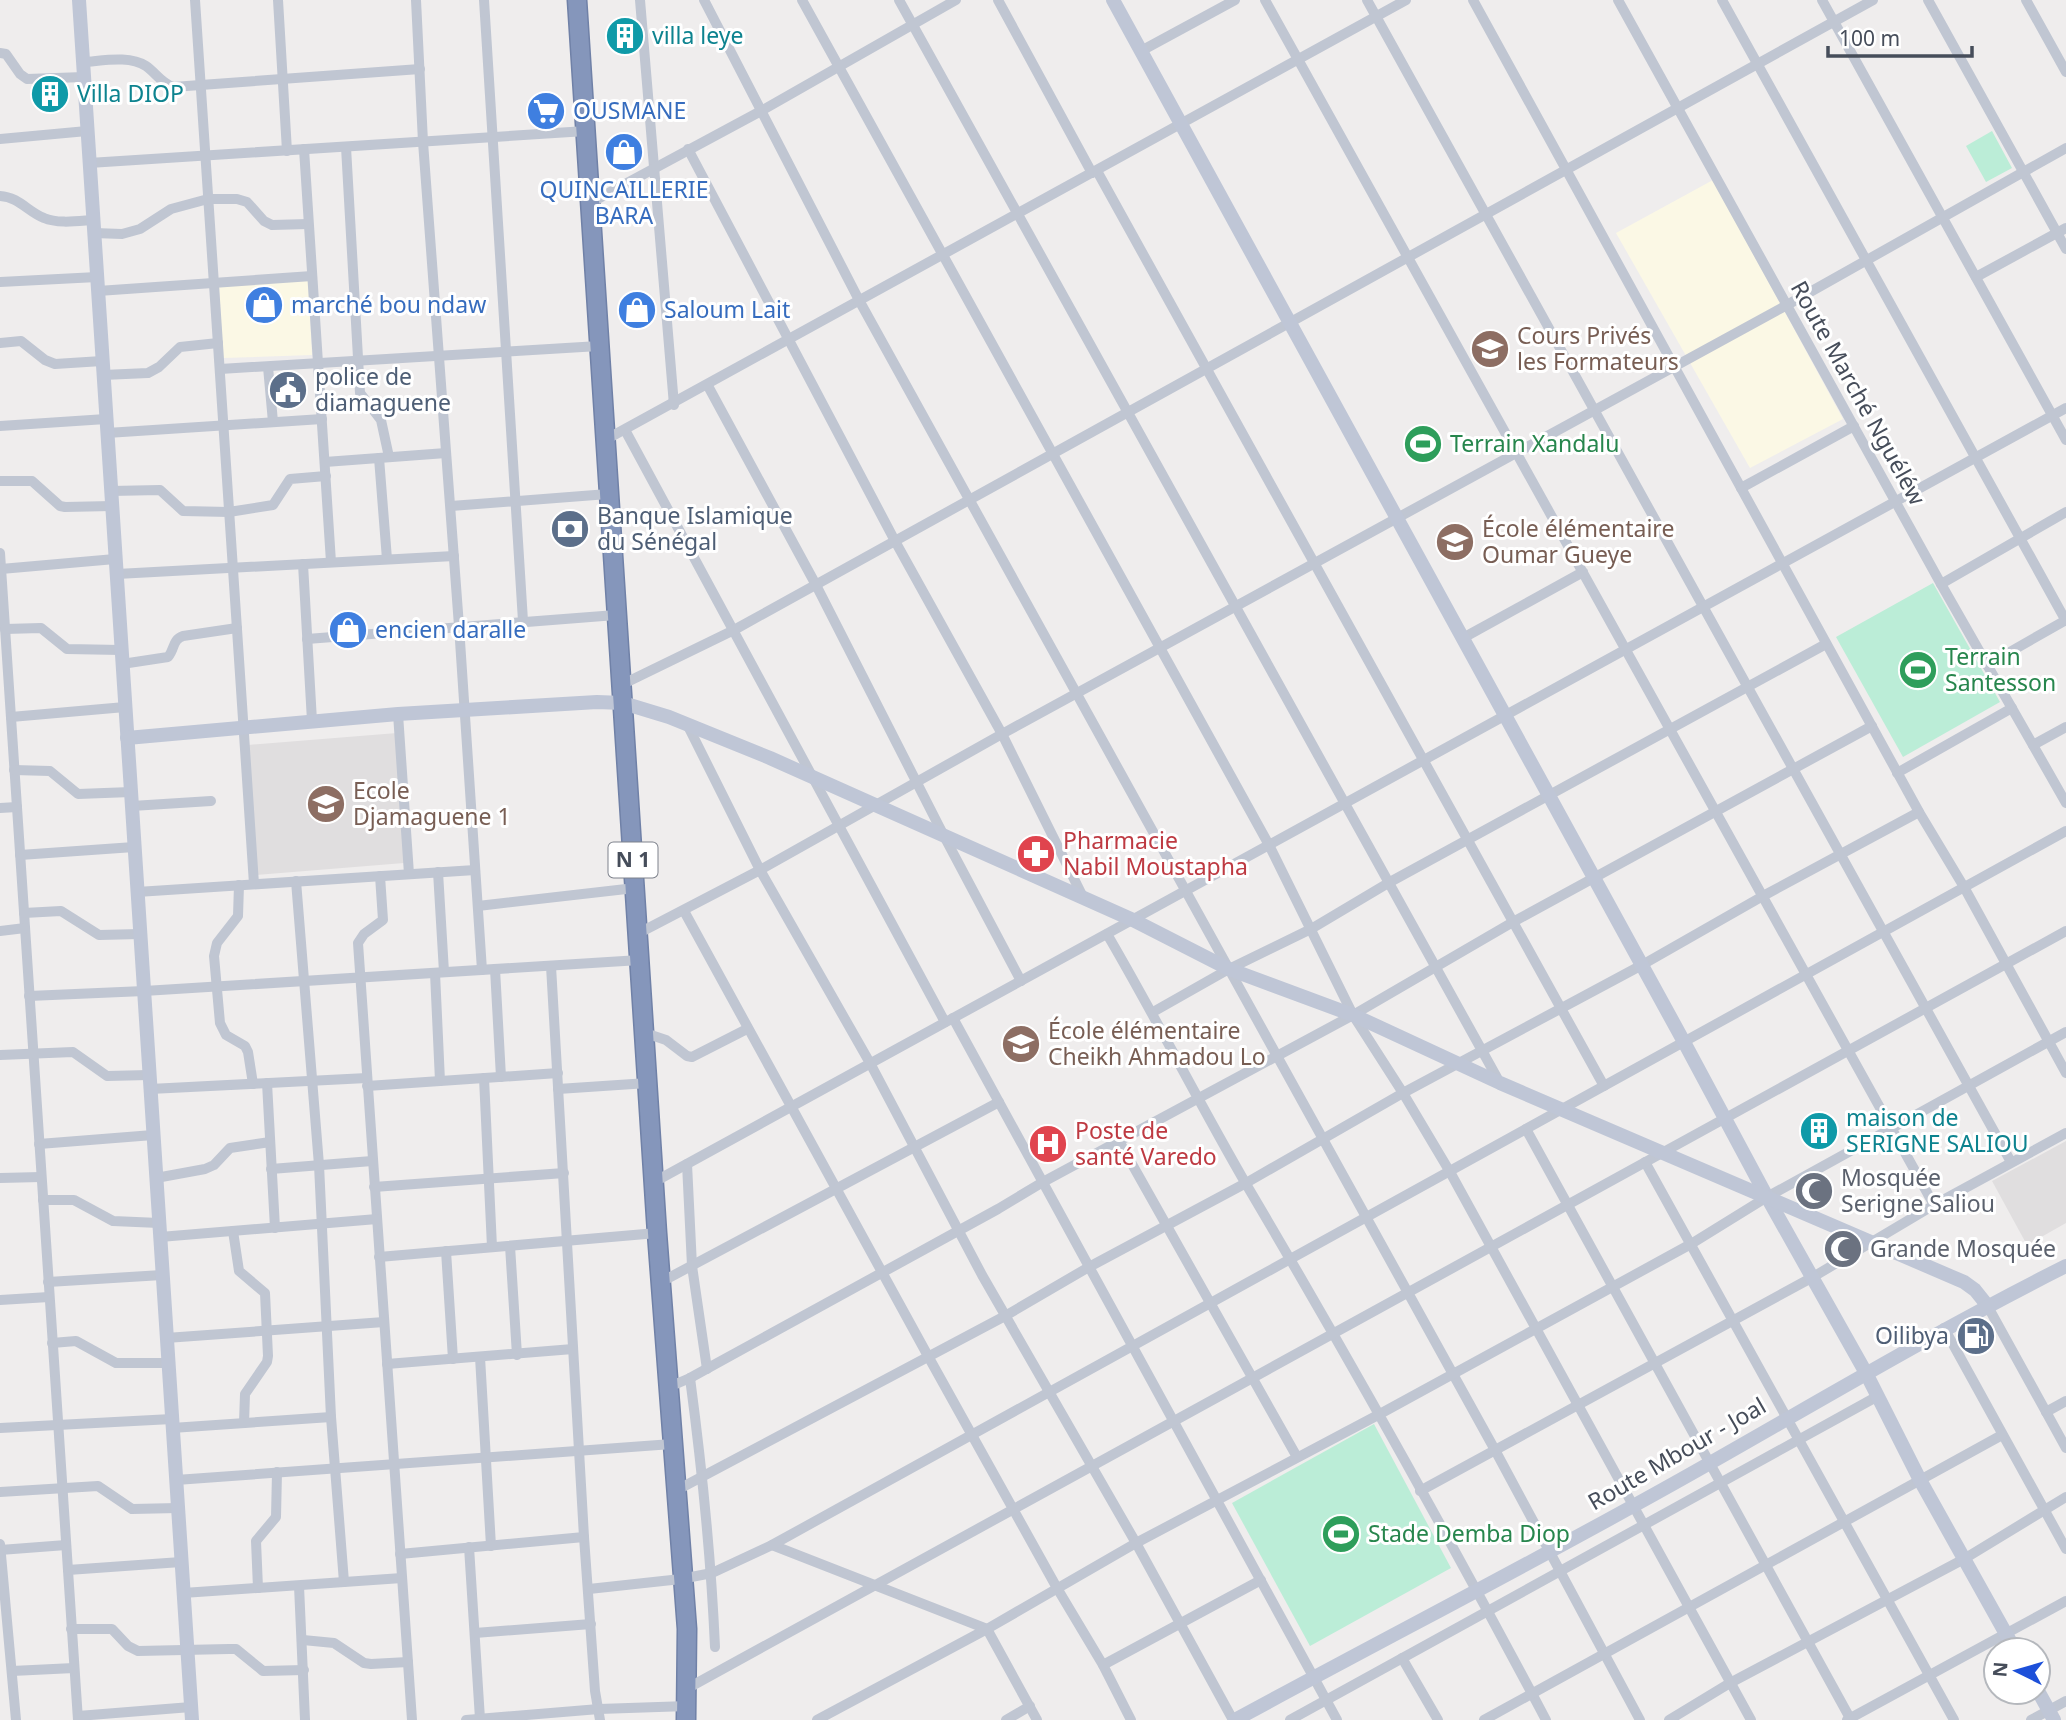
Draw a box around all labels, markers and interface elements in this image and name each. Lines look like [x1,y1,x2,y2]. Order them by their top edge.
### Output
scale bar [1828,14,1972,58]
building icon: villa leye [604,15,646,57]
place label: villa leye [652,19,744,51]
text: 100 m [1839,24,1900,52]
building icon: Villa DIOP [29,73,71,115]
place label: Villa DIOP [77,77,184,109]
supermarket icon: OUSMANE [525,90,567,132]
place label: OUSMANE [573,94,686,126]
shop icon: QUINCAILLERIE BARA [603,131,645,173]
place label: QUINCAILLERIE BARA [540,173,708,231]
street label: Route Marché Nguéléw [1784,275,1934,510]
shop icon: marché bou ndaw [243,284,285,326]
place label: marché bou ndaw [291,288,486,320]
shop icon: Saloum Lait [616,289,658,331]
place label: Saloum Lait [664,293,790,325]
place label: Cours Privés les Formateurs [1517,319,1679,377]
school or university icon: Cours Privés les Formateurs [1469,328,1511,370]
place label: police de diamaguene [315,360,451,418]
public building icon: police de diamaguene [267,369,309,411]
sports icon: Terrain Xandalu [1402,423,1444,465]
place label: Terrain Xandalu [1450,427,1620,459]
place label: Banque Islamique du Sénégal [597,499,793,557]
bank icon: Banque Islamique du Sénégal [549,508,591,550]
place label: École élémentaire Oumar Gueye [1482,512,1674,570]
school or university icon: École élémentaire Oumar Gueye [1434,521,1476,563]
shop icon: encien daralle [327,609,369,651]
place label: encien daralle [375,613,526,645]
place label: Terrain Santesson [1945,640,2056,698]
sports icon: Terrain Santesson [1897,649,1939,691]
place label: Ecole Djamaguene 1 [353,774,511,832]
school or university icon: Ecole Djamaguene 1 [305,783,347,825]
place label: Pharmacie Nabil Moustapha [1063,824,1248,882]
pharmacy icon: Pharmacie Nabil Moustapha [1015,833,1057,875]
road number: N 1 [608,842,658,878]
place label: École élémentaire Cheikh Ahmadou Lo [1048,1014,1266,1072]
school or university icon: École élémentaire Cheikh Ahmadou Lo [1000,1023,1042,1065]
place label: maison de SERIGNE SALIOU [1846,1101,2028,1159]
building icon: maison de SERIGNE SALIOU [1798,1110,1840,1152]
place label: Poste de santé Varedo [1075,1114,1217,1172]
hospital icon: Poste de santé Varedo [1027,1123,1069,1165]
place label: Mosquée Serigne Saliou [1841,1161,1995,1219]
mosque icon: Mosquée Serigne Saliou [1793,1170,1835,1212]
mosque icon: Grande Mosquée [1822,1228,1864,1270]
place label: Grande Mosquée [1870,1232,2056,1264]
fuel station icon: Oilibya [1955,1315,1997,1357]
place label: Oilibya [1875,1319,1949,1351]
street label: Route Mbour - Joal [1582,1389,1771,1517]
sports icon: Stade Demba Diop [1320,1513,1362,1555]
place label: Stade Demba Diop [1368,1517,1570,1549]
north arrow [1982,1636,2052,1706]
text: N [1986,1661,2014,1678]

